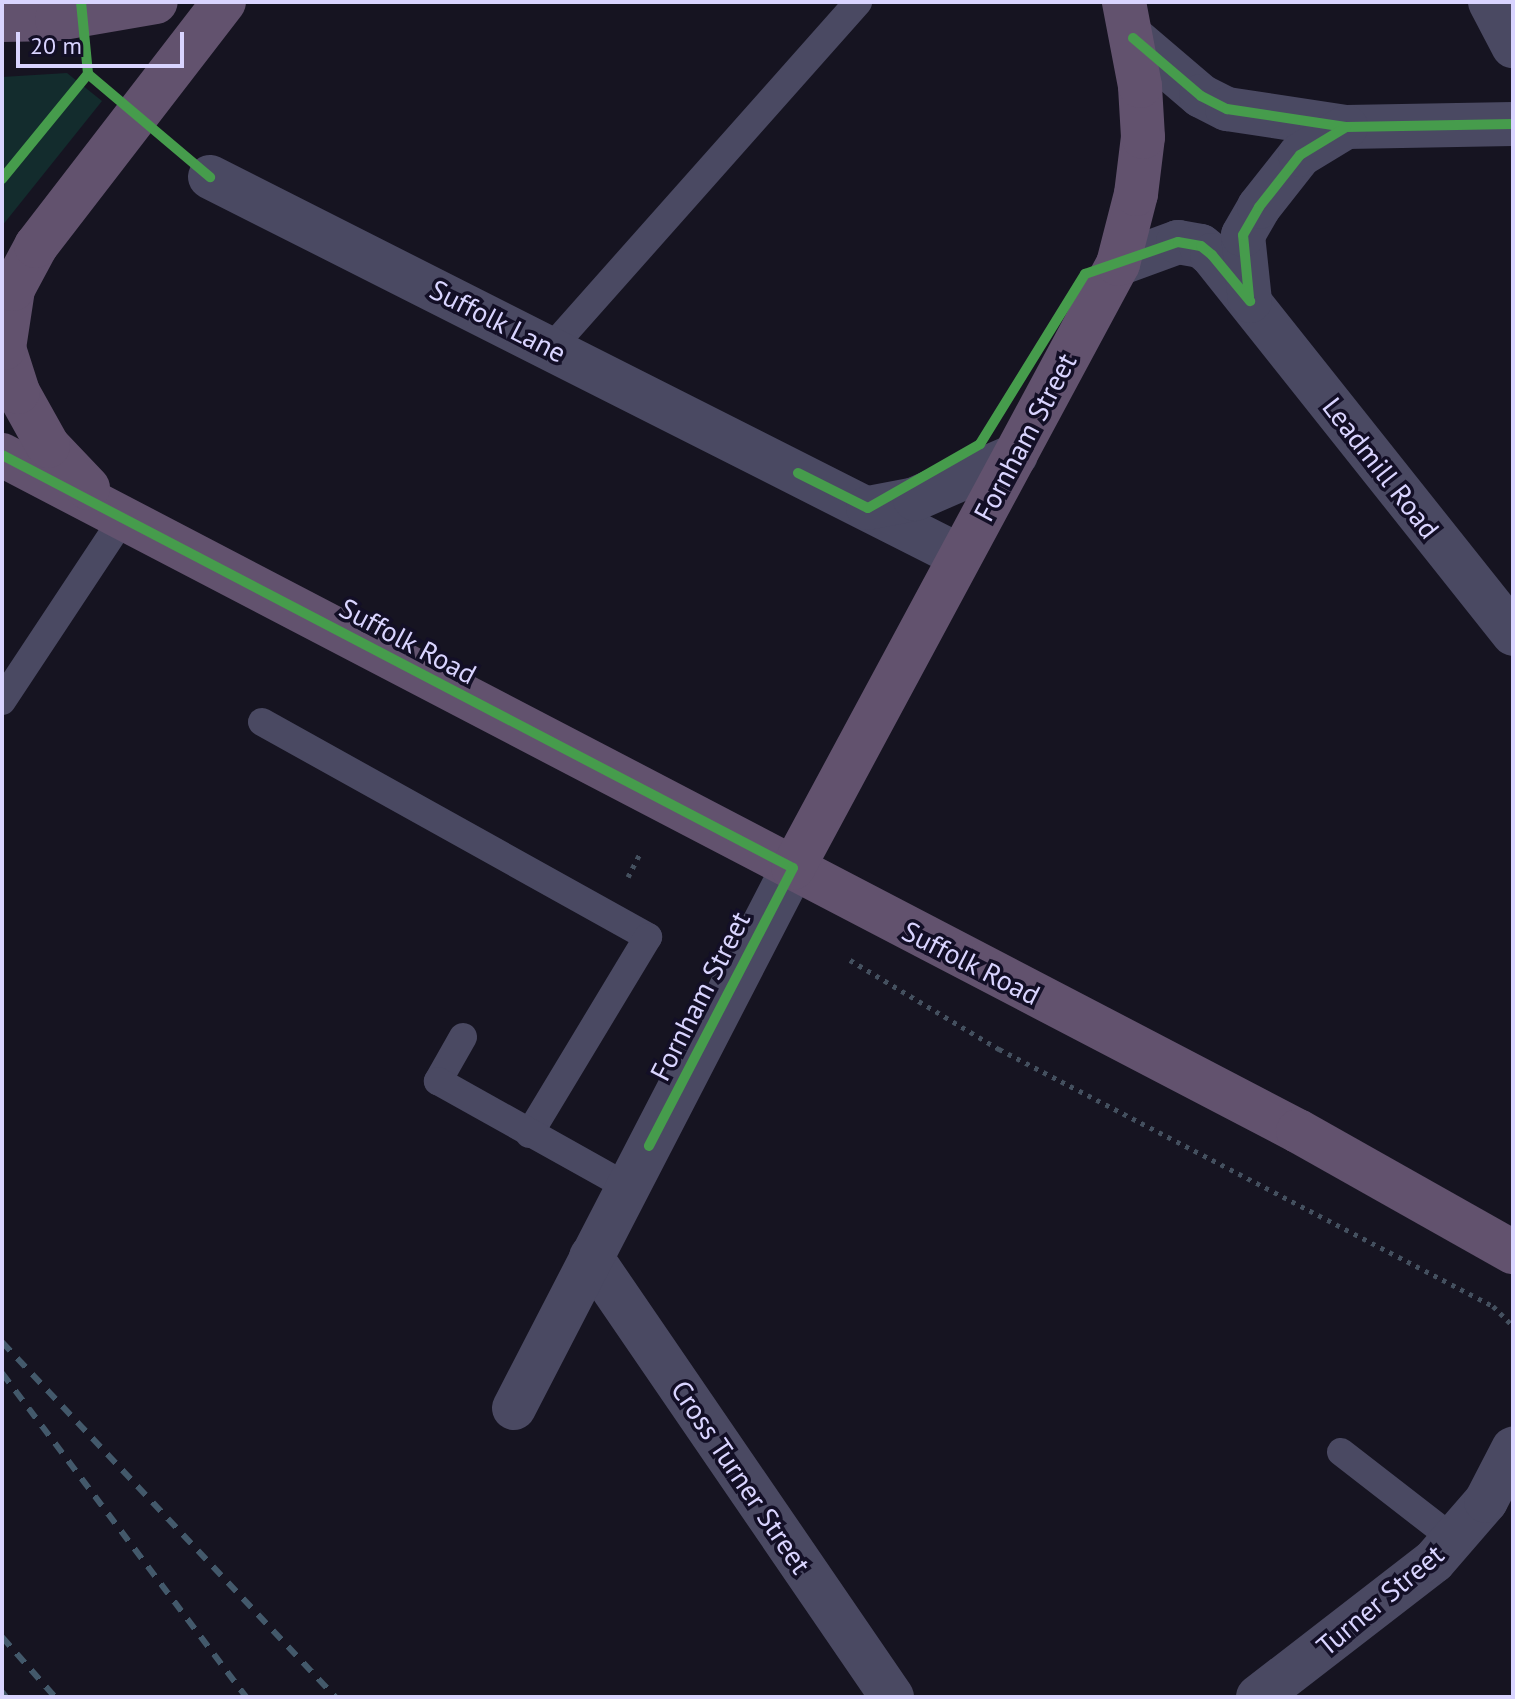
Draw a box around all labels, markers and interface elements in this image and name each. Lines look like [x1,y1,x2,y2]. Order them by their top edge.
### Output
scale bar [20,16,188,66]
text: 20 m [30,30,82,61]
street label: Suffolk Lane [424,272,572,370]
street label: Fornham Street [967,347,1083,527]
street label: Leadmill Road [1316,391,1446,545]
street label: Suffolk Road [334,591,482,691]
street label: Fornham Street [643,906,757,1086]
street label: Suffolk Road [896,914,1046,1012]
street label: Cross Turner Street [664,1374,818,1580]
street label: Turner Street [1310,1537,1450,1663]

